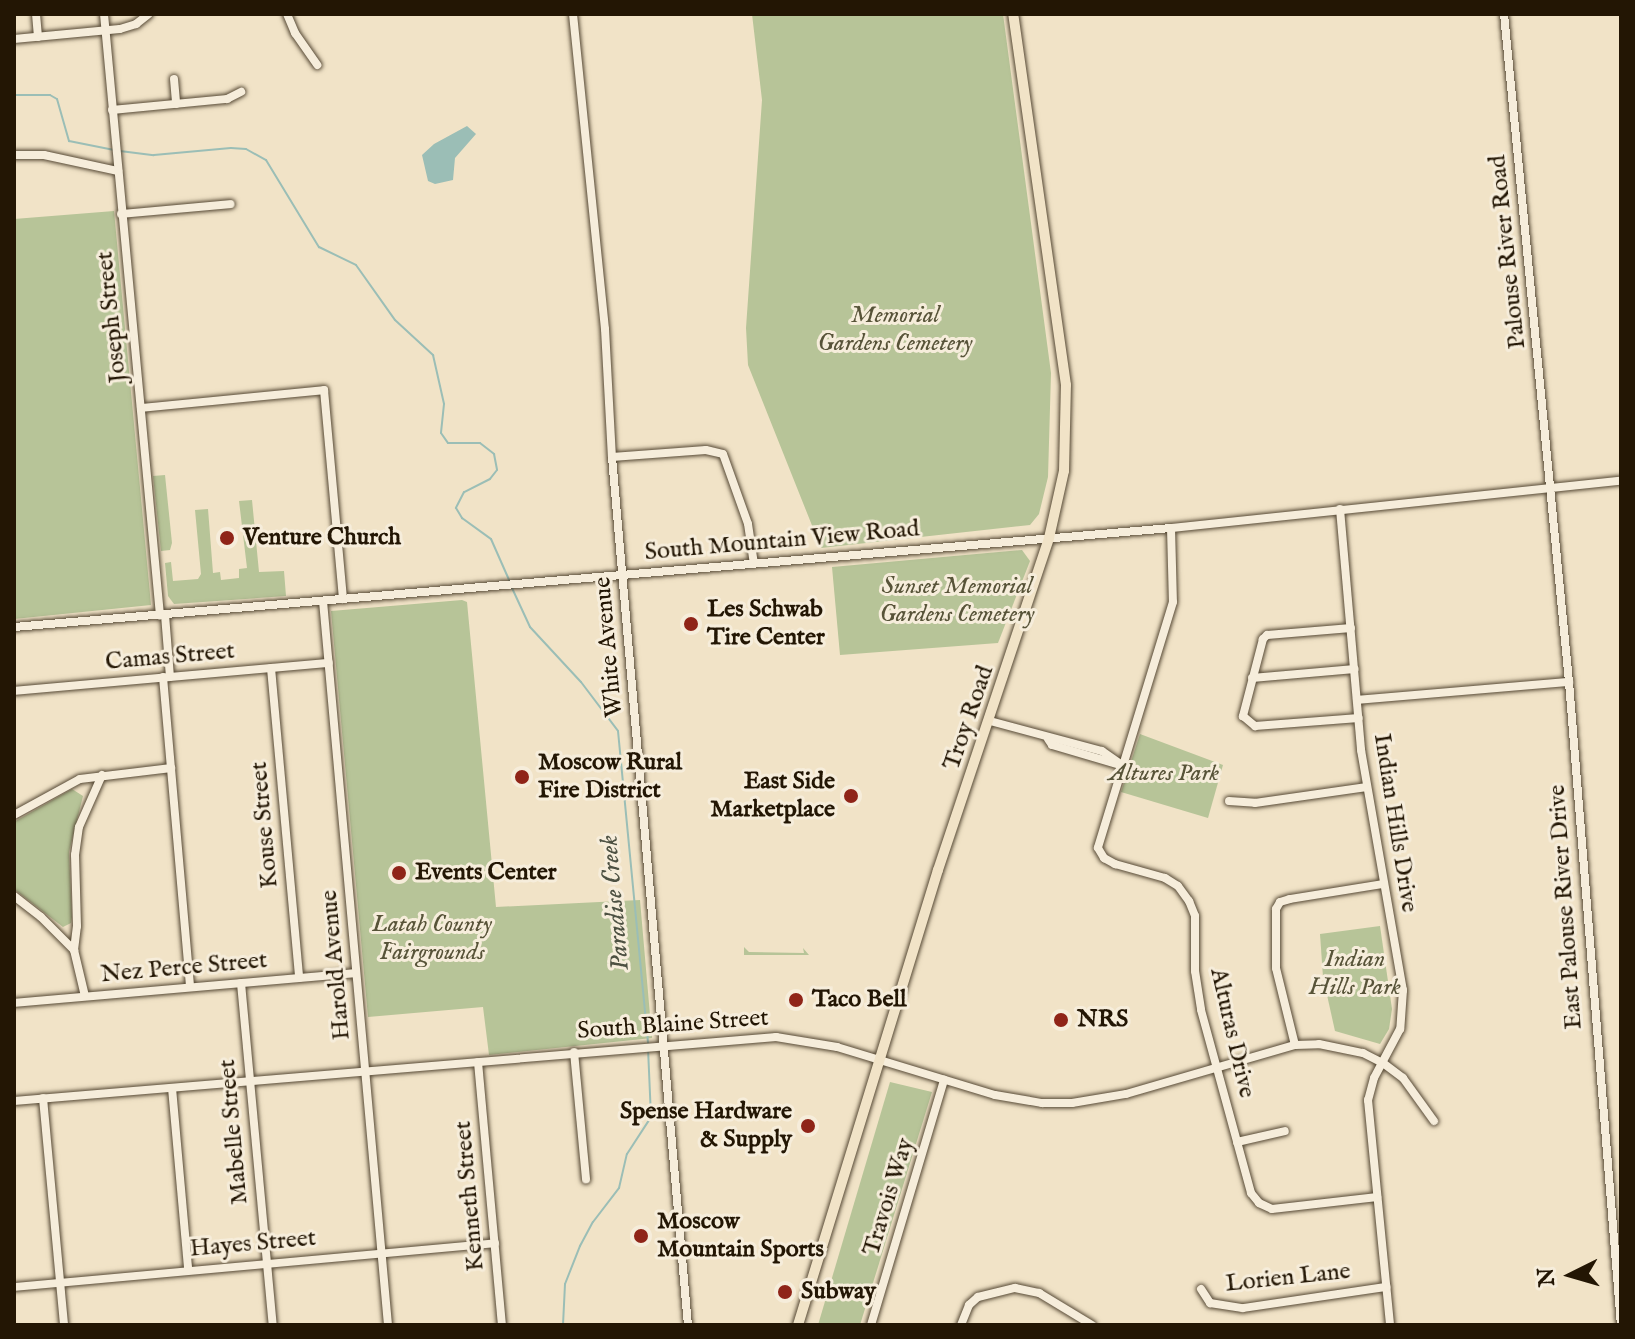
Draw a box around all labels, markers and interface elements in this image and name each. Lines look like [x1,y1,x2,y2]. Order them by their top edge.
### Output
street label: Palouse River Road [1483,154,1533,350]
street label: Joseph Street [91,250,133,384]
park label: Memorial Gardens Cemetery [818,302,972,358]
street label: South Mountain View Road [644,515,920,567]
place label: Venture Church [243,524,401,552]
marker: Venture Church [218,529,236,547]
park label: Sunset Memorial Gardens Cemetery [880,573,1034,629]
street label: White Avenue [589,576,629,718]
place label: Les Schwab Tire Center [707,596,825,652]
marker: Les Schwab Tire Center [682,615,700,633]
street label: Camas Street [104,637,236,677]
street label: Troy Road [938,662,1000,774]
street label: Indian Hills Drive [1367,732,1423,914]
place label: Moscow Rural Fire District [538,749,682,805]
park label: Altures Park [1109,760,1219,788]
street label: Kouse Street [245,761,285,889]
marker: Moscow Rural Fire District [513,768,531,786]
place label: East Side Marketplace [710,768,835,824]
street label: East Palouse River Drive [1543,784,1589,1030]
marker: East Side Marketplace [842,787,860,805]
water label: Paradise Creek [594,834,636,972]
place label: Events Center [415,859,557,887]
marker: Events Center [390,864,408,882]
street label: Harold Avenue [315,889,357,1041]
park label: Latah County Fairgrounds [372,911,492,967]
street label: Nez Perce Street [100,946,268,990]
park label: Indian Hills Park [1309,946,1401,1002]
street label: Alturas Drive [1203,965,1261,1101]
place label: Taco Bell [812,986,907,1014]
marker: Taco Bell [787,991,805,1009]
street label: South Blaine Street [576,1004,770,1046]
place label: NRS [1077,1006,1128,1034]
marker: NRS [1052,1011,1070,1029]
street label: Mabelle Street [213,1058,255,1206]
place label: Spense Hardware & Supply [620,1098,792,1154]
marker: Spense Hardware & Supply [799,1117,817,1135]
street label: Kenneth Street [449,1120,491,1272]
street label: Travois Way [858,1135,920,1259]
place label: Moscow Mountain Sports [657,1208,824,1264]
street label: Hayes Street [189,1224,317,1264]
marker: Moscow Mountain Sports [632,1227,650,1245]
north arrow [1531,1235,1611,1315]
street label: Lorien Lane [1224,1257,1352,1299]
text: N [1532,1266,1562,1288]
place label: Subway [801,1278,876,1306]
marker: Subway [776,1283,794,1301]

